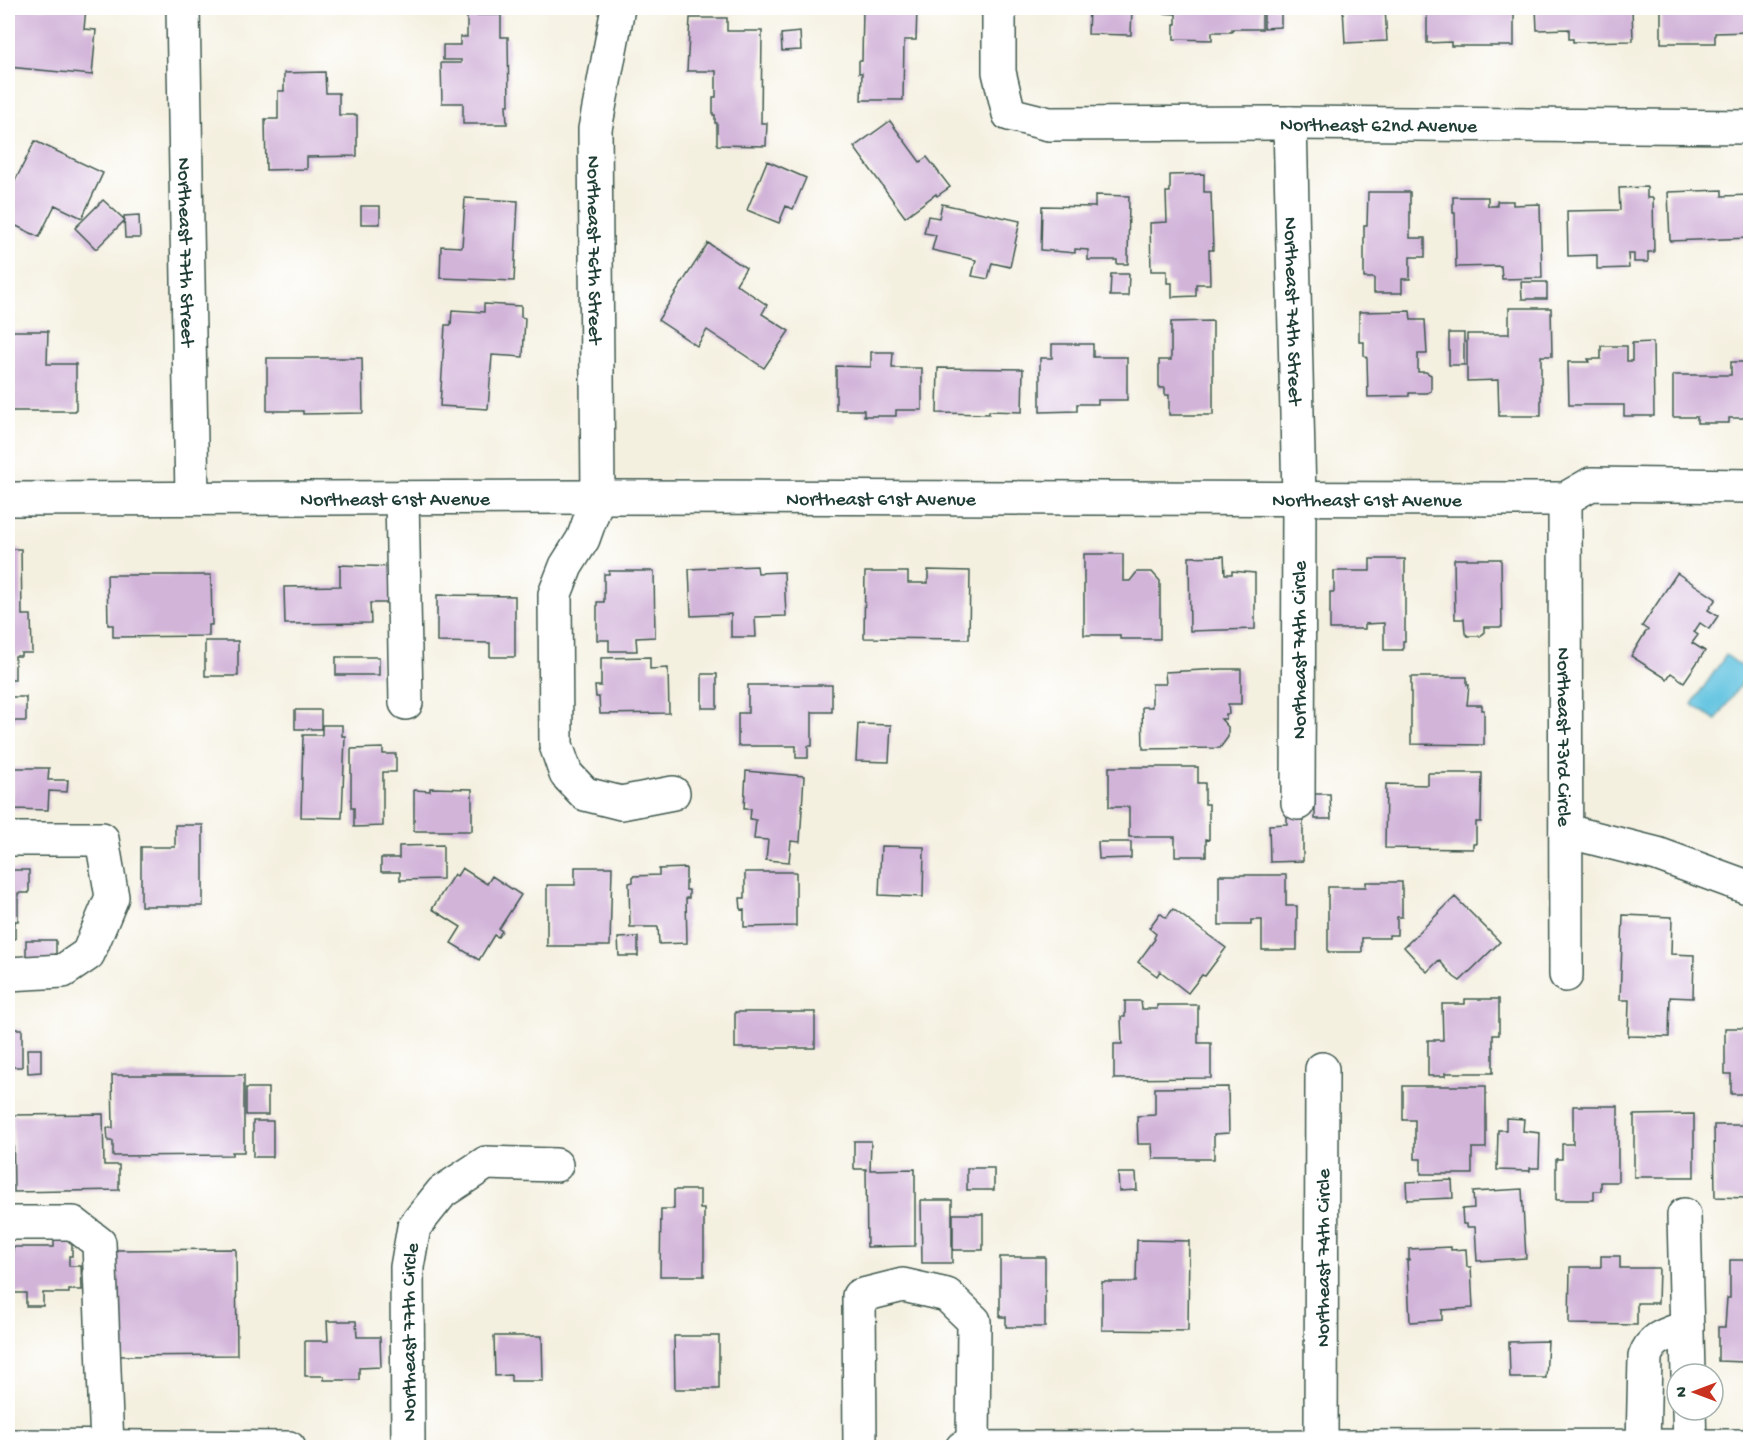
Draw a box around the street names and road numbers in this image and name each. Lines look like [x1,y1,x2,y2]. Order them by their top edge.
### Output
street label: Northeast 62nd Avenue [1280,115,1478,140]
street label: Northeast 76th Street [580,155,605,346]
street label: Northeast 77th Street [171,157,197,349]
street label: Northeast 74th Street [1277,217,1305,407]
street label: Northeast 61st Avenue [300,489,491,513]
street label: Northeast 61st Avenue [786,489,977,513]
street label: Northeast 61st Avenue [1272,490,1463,514]
street label: Northeast 74th Circle [1290,560,1313,739]
street label: Northeast 73rd Circle [1550,647,1574,827]
street label: Northeast 74th Circle [1313,1168,1337,1347]
street label: Northeast 77th Circle [399,1241,426,1422]

